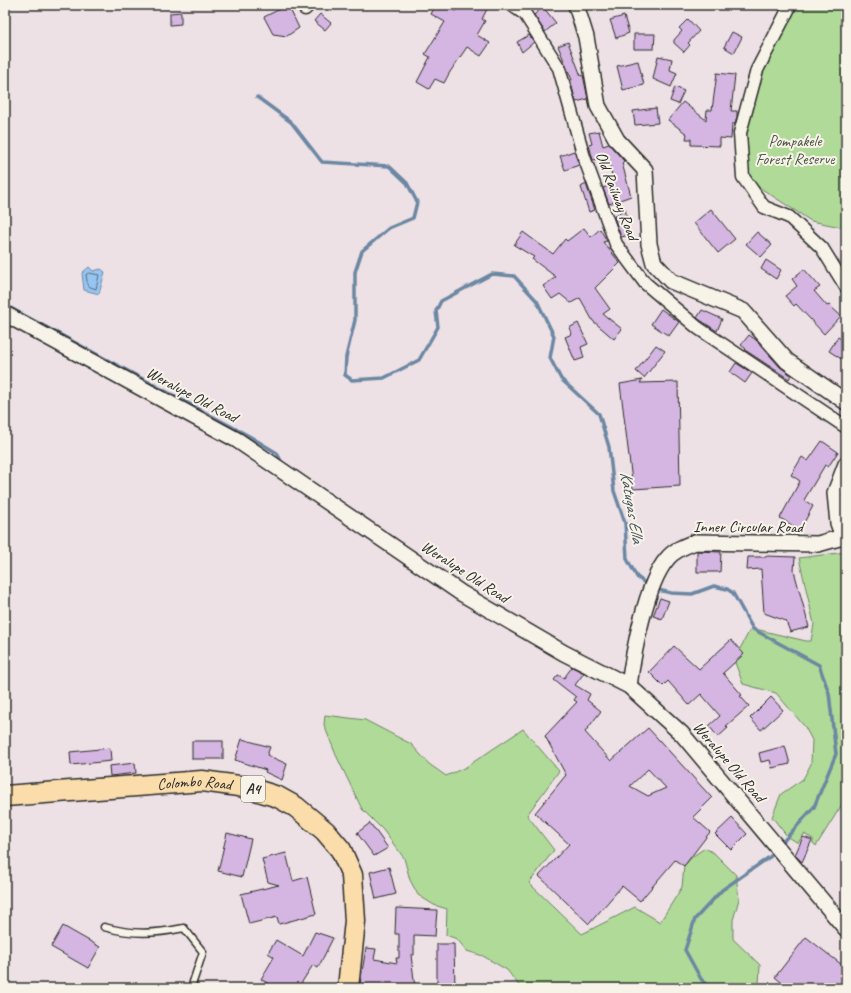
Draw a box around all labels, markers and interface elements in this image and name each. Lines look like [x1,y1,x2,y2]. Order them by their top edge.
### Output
park label: Pompakele Forest Reserve [756,131,836,169]
street label: Old Railway Road [591,149,644,246]
street label: Weralupe Old Road [143,363,244,429]
water label: Katugas Ella [615,470,649,546]
street label: Inner Circular Road [693,517,805,537]
street label: Weralupe Old Road [417,536,515,609]
street label: Weralupe Old Road [688,717,771,809]
street label: Colombo Road [156,771,236,795]
road number: A4 [241,776,265,802]

